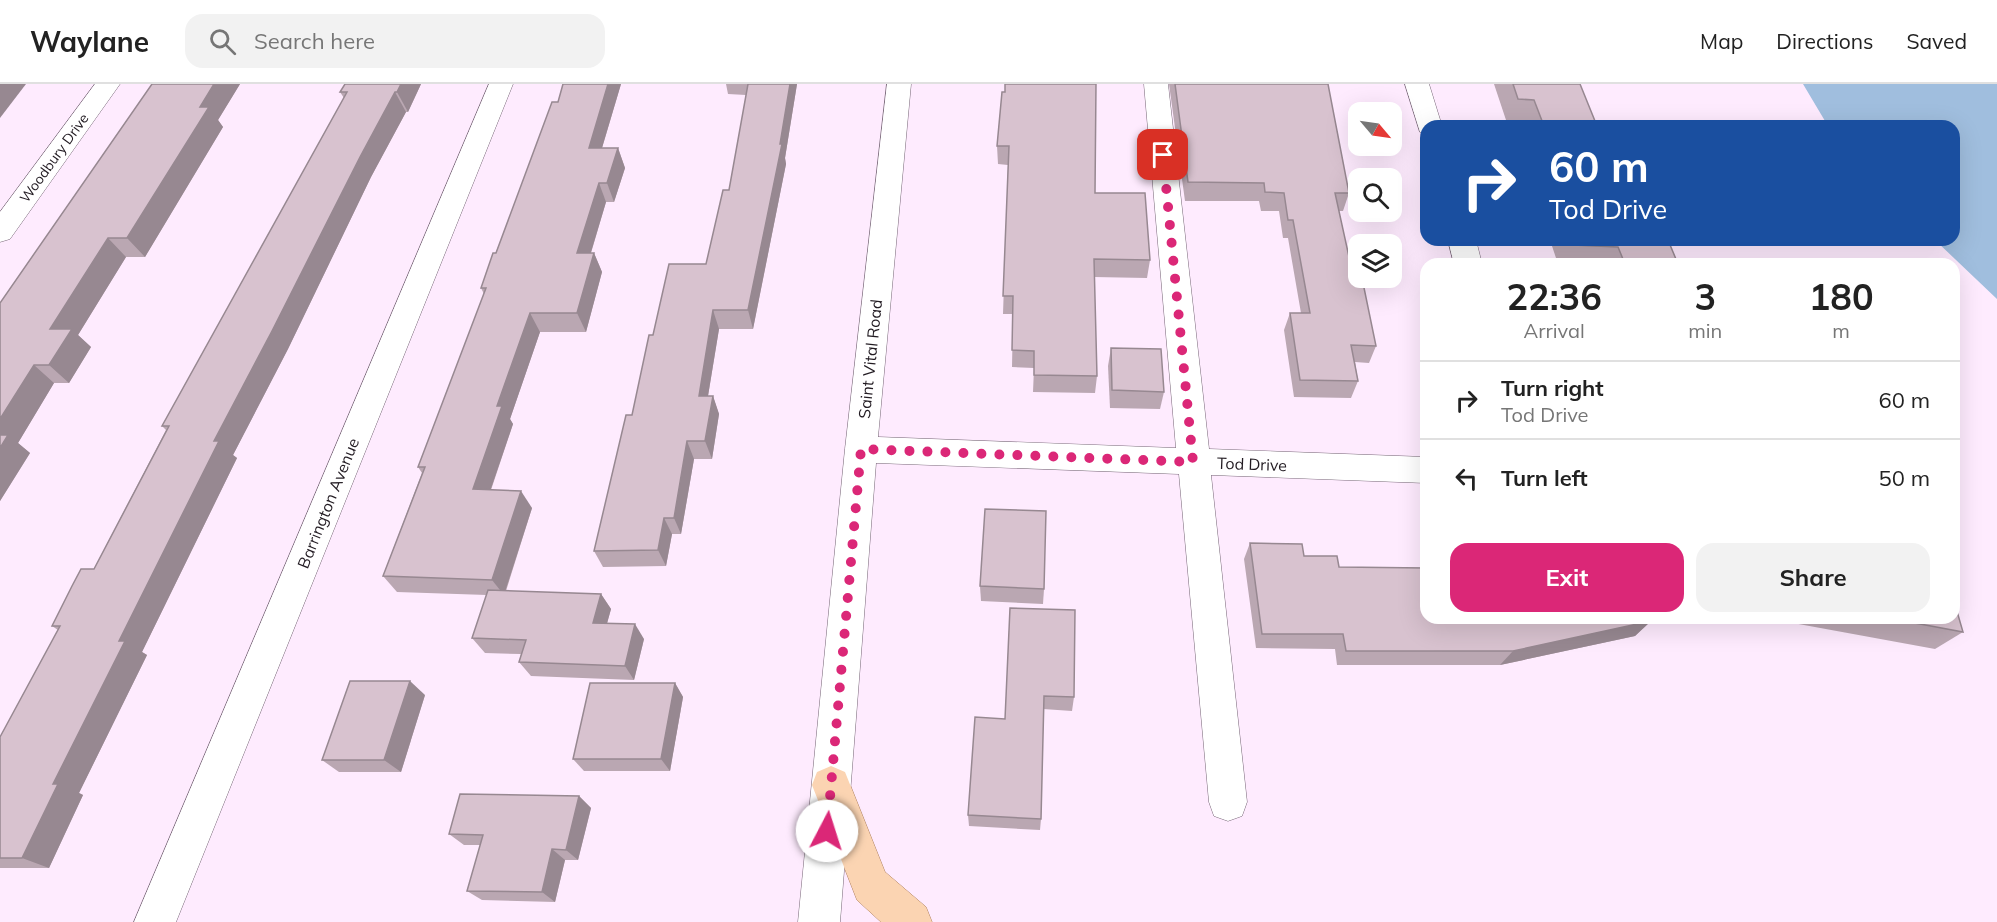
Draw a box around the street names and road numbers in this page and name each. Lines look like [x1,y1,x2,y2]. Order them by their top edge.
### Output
street label: Woodbury Drive [16,110,92,206]
street label: Saint Vital Road [854,298,886,420]
street label: Barrington Avenue [293,435,363,571]
street label: Tod Drive [1217,453,1287,475]

